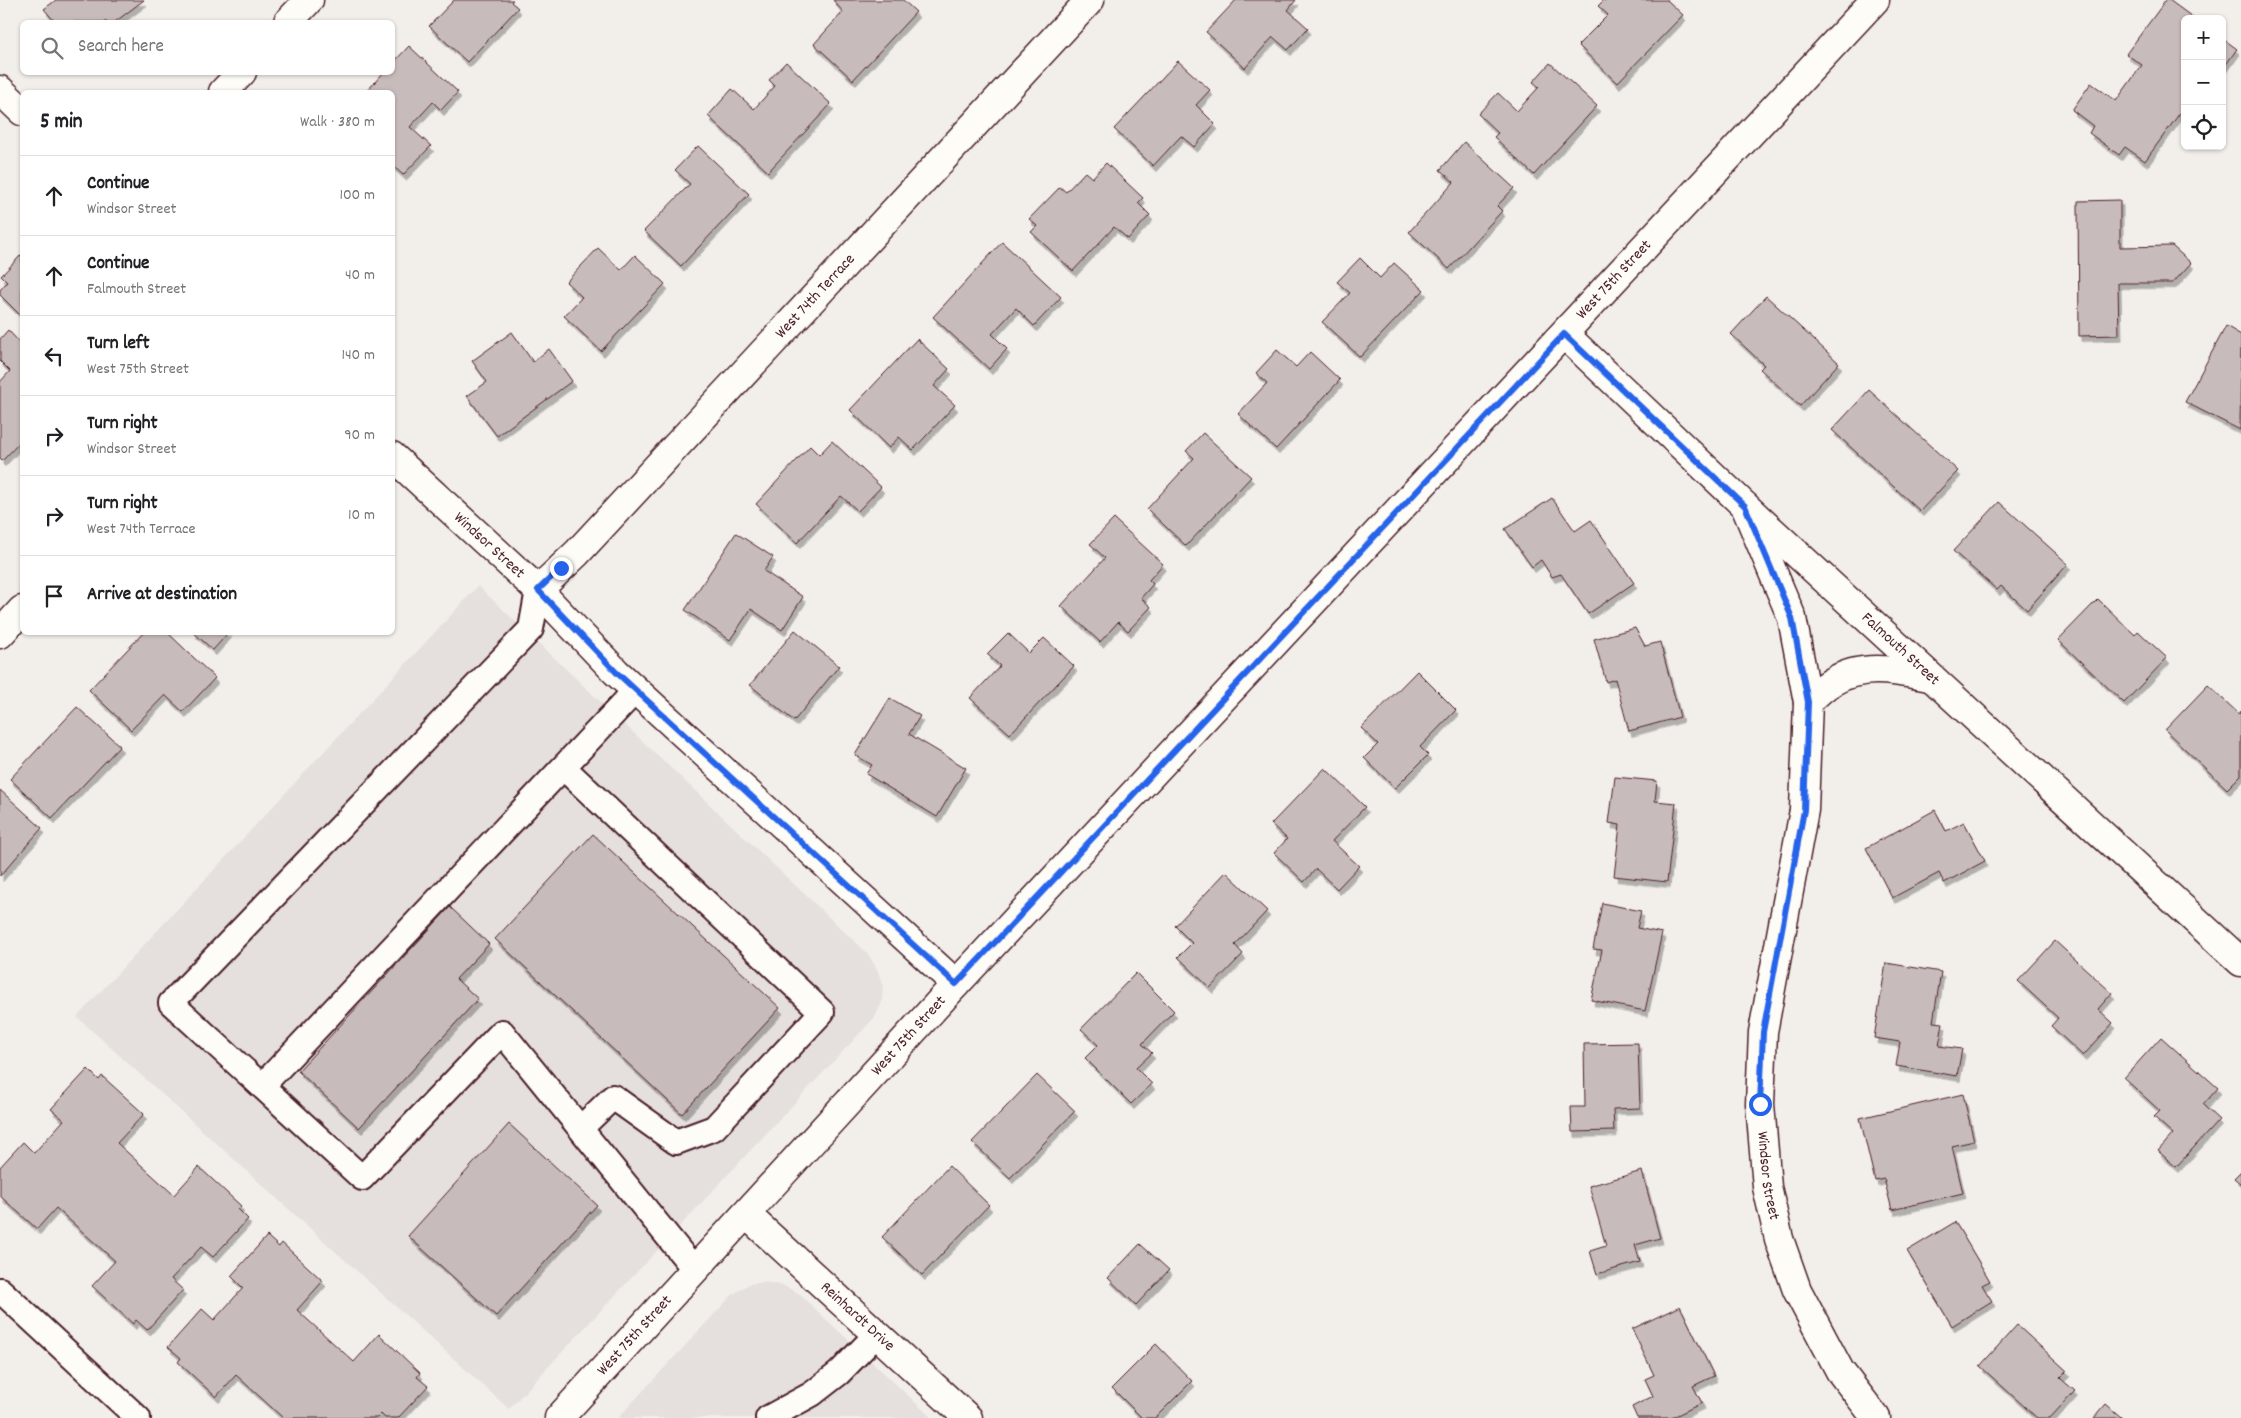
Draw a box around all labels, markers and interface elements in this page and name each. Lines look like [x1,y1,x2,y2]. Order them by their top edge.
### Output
map controls [2181,15,2226,150]
button: + [2181,15,2226,60]
search box [20,20,395,75]
icon: search [38,34,66,62]
text: Search here [78,34,164,61]
button: − [2181,60,2226,105]
button: locate [2181,105,2226,150]
text: 5 min [40,108,83,138]
text: Walk · 380 m [300,111,375,134]
text: Continue [87,171,149,198]
icon: ahead [40,182,68,210]
text: 100 m [339,184,375,207]
text: Windsor Street [87,198,176,221]
street label: West 75th Street [1571,234,1657,325]
street label: West 74th Terrace [770,249,861,344]
text: Continue [87,251,149,278]
icon: ahead [40,262,68,290]
text: 40 m [345,264,375,287]
text: Falmouth Street [87,278,186,301]
text: Turn left [87,331,150,358]
icon: left [40,342,68,370]
text: 140 m [341,344,375,367]
text: West 75th Street [87,358,189,381]
text: Turn right [87,411,158,438]
icon: right [40,422,68,450]
text: 90 m [344,424,375,447]
text: Windsor Street [87,438,176,461]
text: Turn right [87,491,158,518]
icon: right [40,502,68,530]
text: 10 m [348,504,375,527]
street label: Windsor Street [449,507,530,584]
text: West 74th Terrace [87,518,195,541]
route end [550,557,573,580]
icon: arrive [40,582,68,610]
text: Arrive at destination [87,582,237,609]
street label: Falmouth Street [1856,607,1945,691]
street label: West 75th Street [866,990,952,1081]
route start [1749,1093,1772,1116]
street label: Windsor Street [1751,1130,1786,1222]
street label: Reinhardt Drive [815,1276,900,1357]
street label: West 75th Street [592,1290,678,1381]

